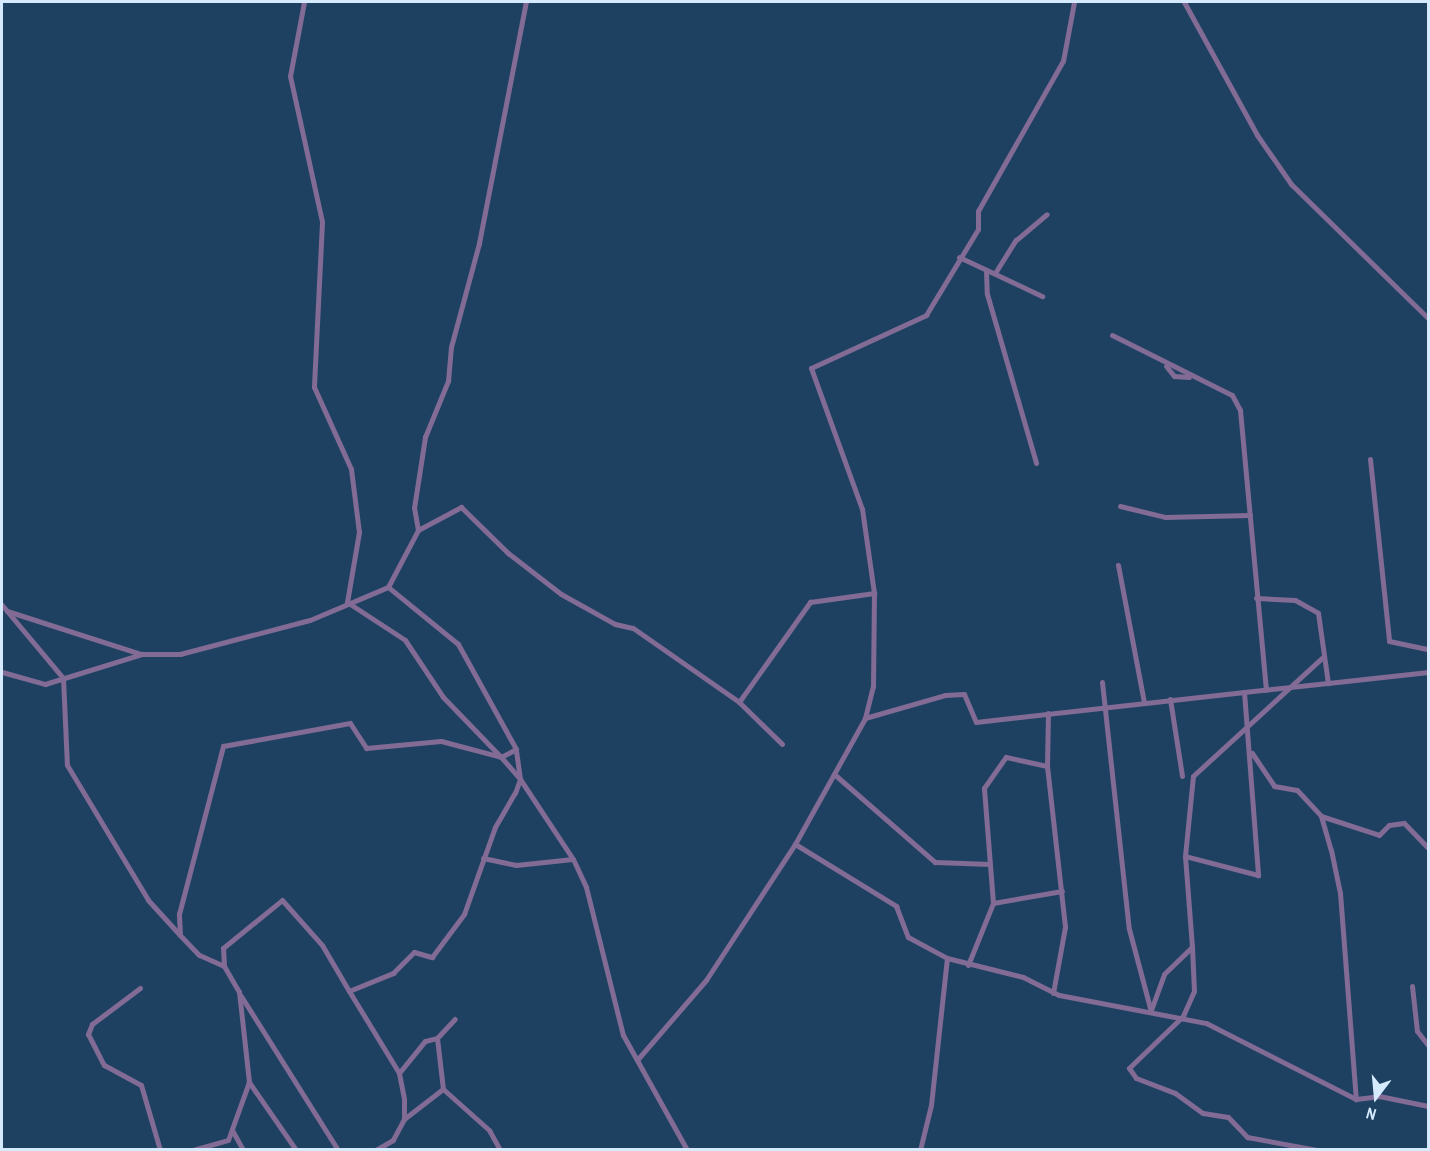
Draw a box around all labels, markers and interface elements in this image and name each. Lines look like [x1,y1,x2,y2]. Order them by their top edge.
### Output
north arrow [1346,1067,1406,1127]
text: N [1363,1102,1379,1126]

